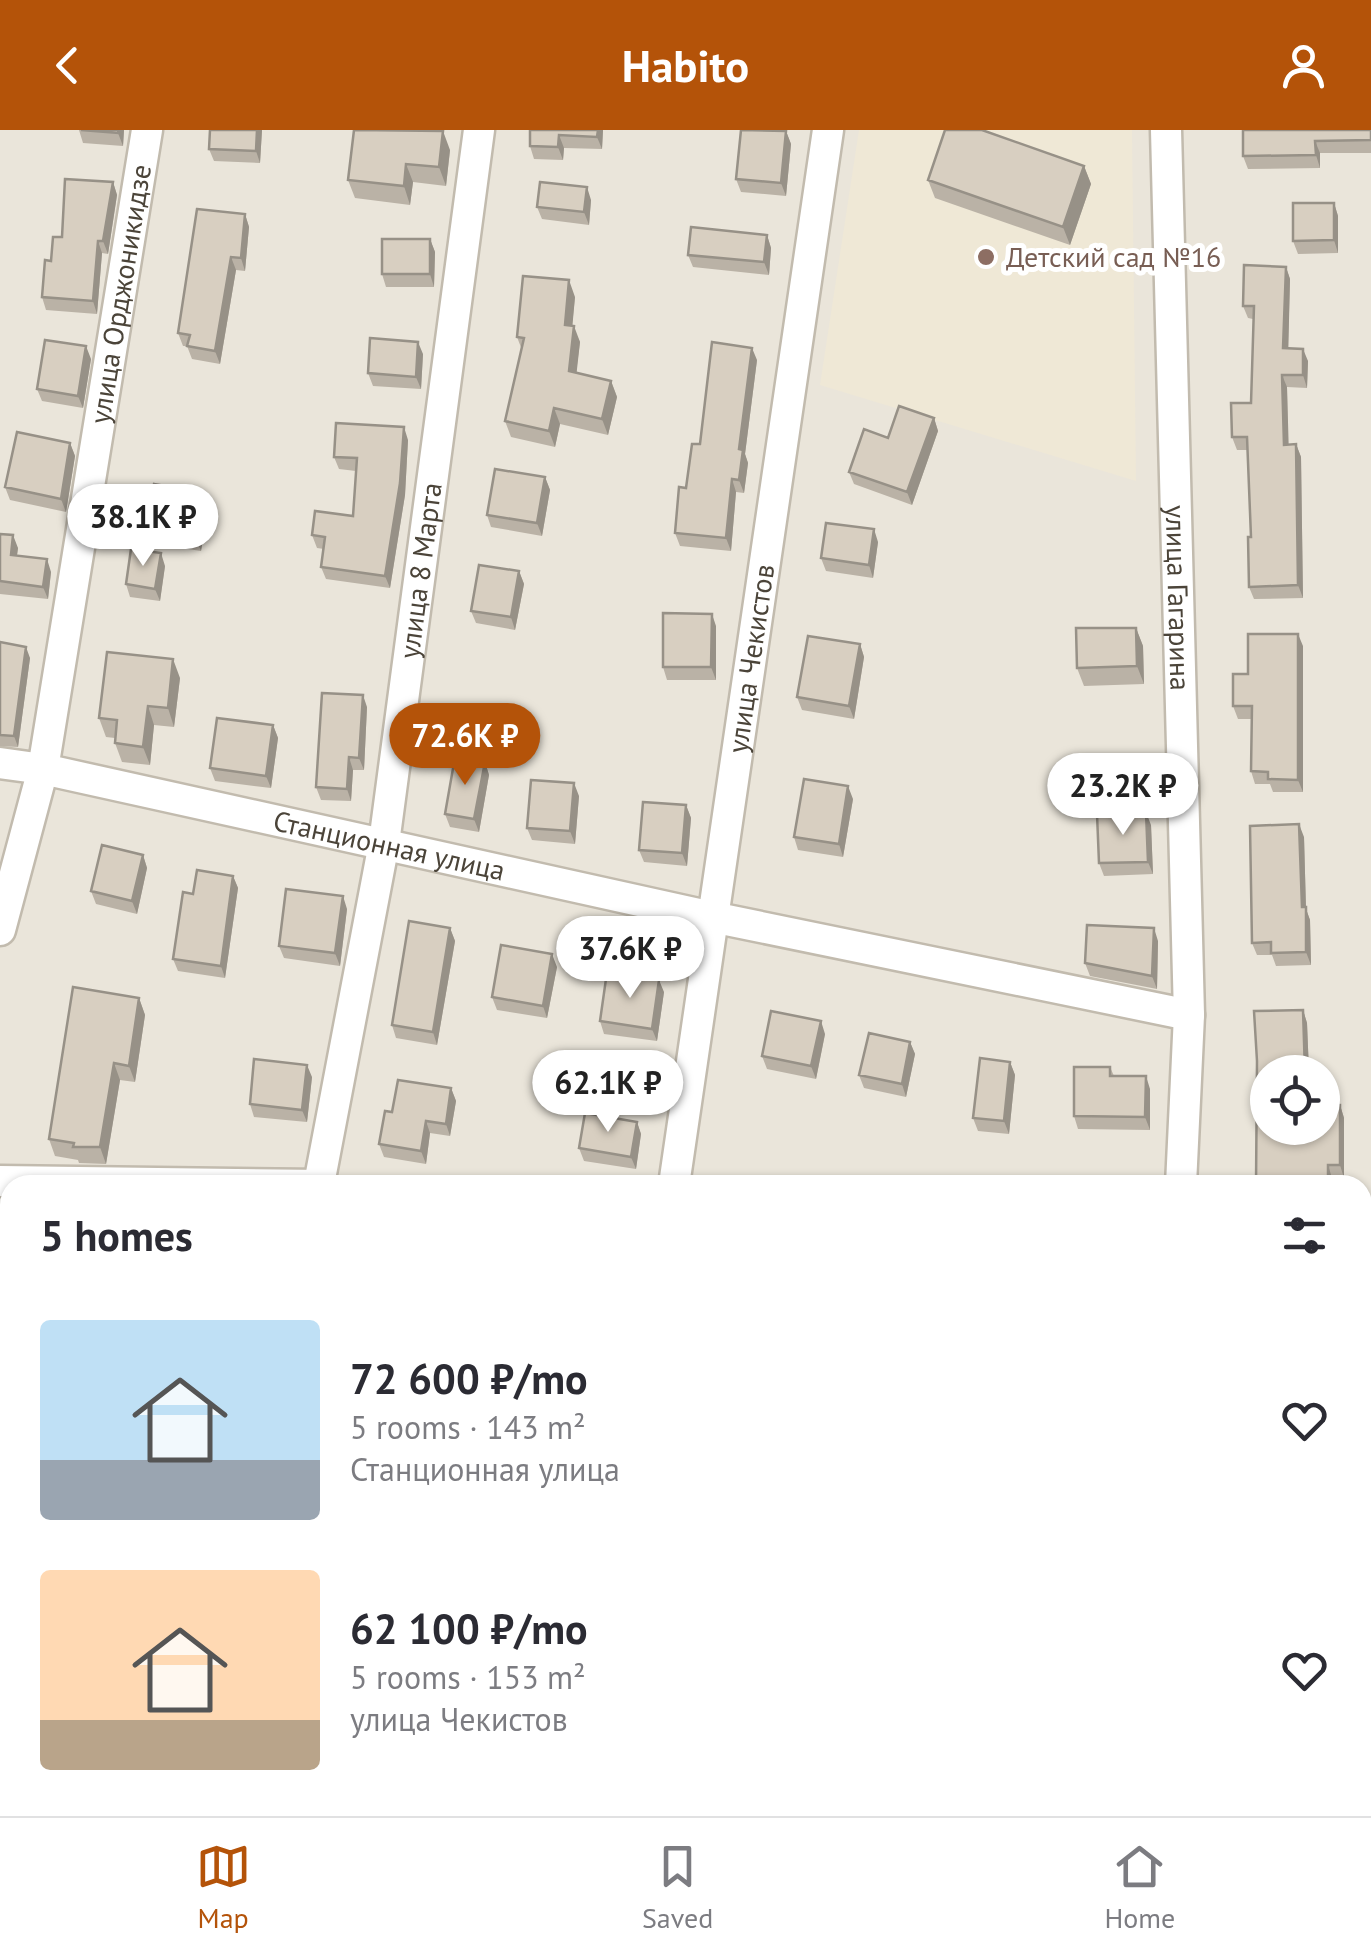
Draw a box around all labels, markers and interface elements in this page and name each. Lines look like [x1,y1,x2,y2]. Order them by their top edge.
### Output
text: Habito [622,36,749,94]
icon: back [40,38,95,93]
icon: person [1276,38,1331,93]
street label: улица Орджоникидзе [81,161,159,426]
place label: Детский сад №16 [1006,238,1221,275]
marker: Детский сад №16 [975,246,997,268]
street label: улица 8 Марта [390,480,450,661]
pin: 38.1K ₽ [51,484,235,569]
text: 38.1K ₽ [89,495,197,537]
street label: улица Гагарина [1158,505,1200,691]
street label: улица Чекистов [718,562,782,755]
pin: 72.6K ₽ [373,703,557,788]
text: 72.6K ₽ [411,714,519,756]
pin: 23.2K ₽ [1031,753,1215,838]
text: 23.2K ₽ [1069,764,1177,806]
street label: Станционная улица [270,802,509,889]
pin: 37.6K ₽ [538,916,722,1001]
text: 37.6K ₽ [578,927,682,969]
pin: 62.1K ₽ [516,1050,700,1135]
map controls [1250,1055,1340,1145]
button: locate [1250,1055,1340,1145]
text: 62.1K ₽ [554,1061,662,1103]
text: 5 homes [40,1208,193,1263]
icon: filters [1277,1208,1332,1263]
text: 72 600 ₽/mo [350,1351,588,1406]
icon: home [120,1360,240,1480]
icon: heart [1277,1393,1332,1448]
text: 5 rooms · 143 m² [350,1406,586,1448]
text: Станционная улица [350,1448,620,1490]
text: 62 100 ₽/mo [350,1601,588,1656]
icon: home [120,1610,240,1730]
icon: heart [1277,1643,1332,1698]
text: 5 rooms · 153 m² [350,1656,586,1698]
text: улица Чекистов [350,1698,568,1740]
tab: Map [196,1839,251,1936]
tab: Saved [642,1839,713,1936]
tab: Home [1105,1839,1175,1936]

